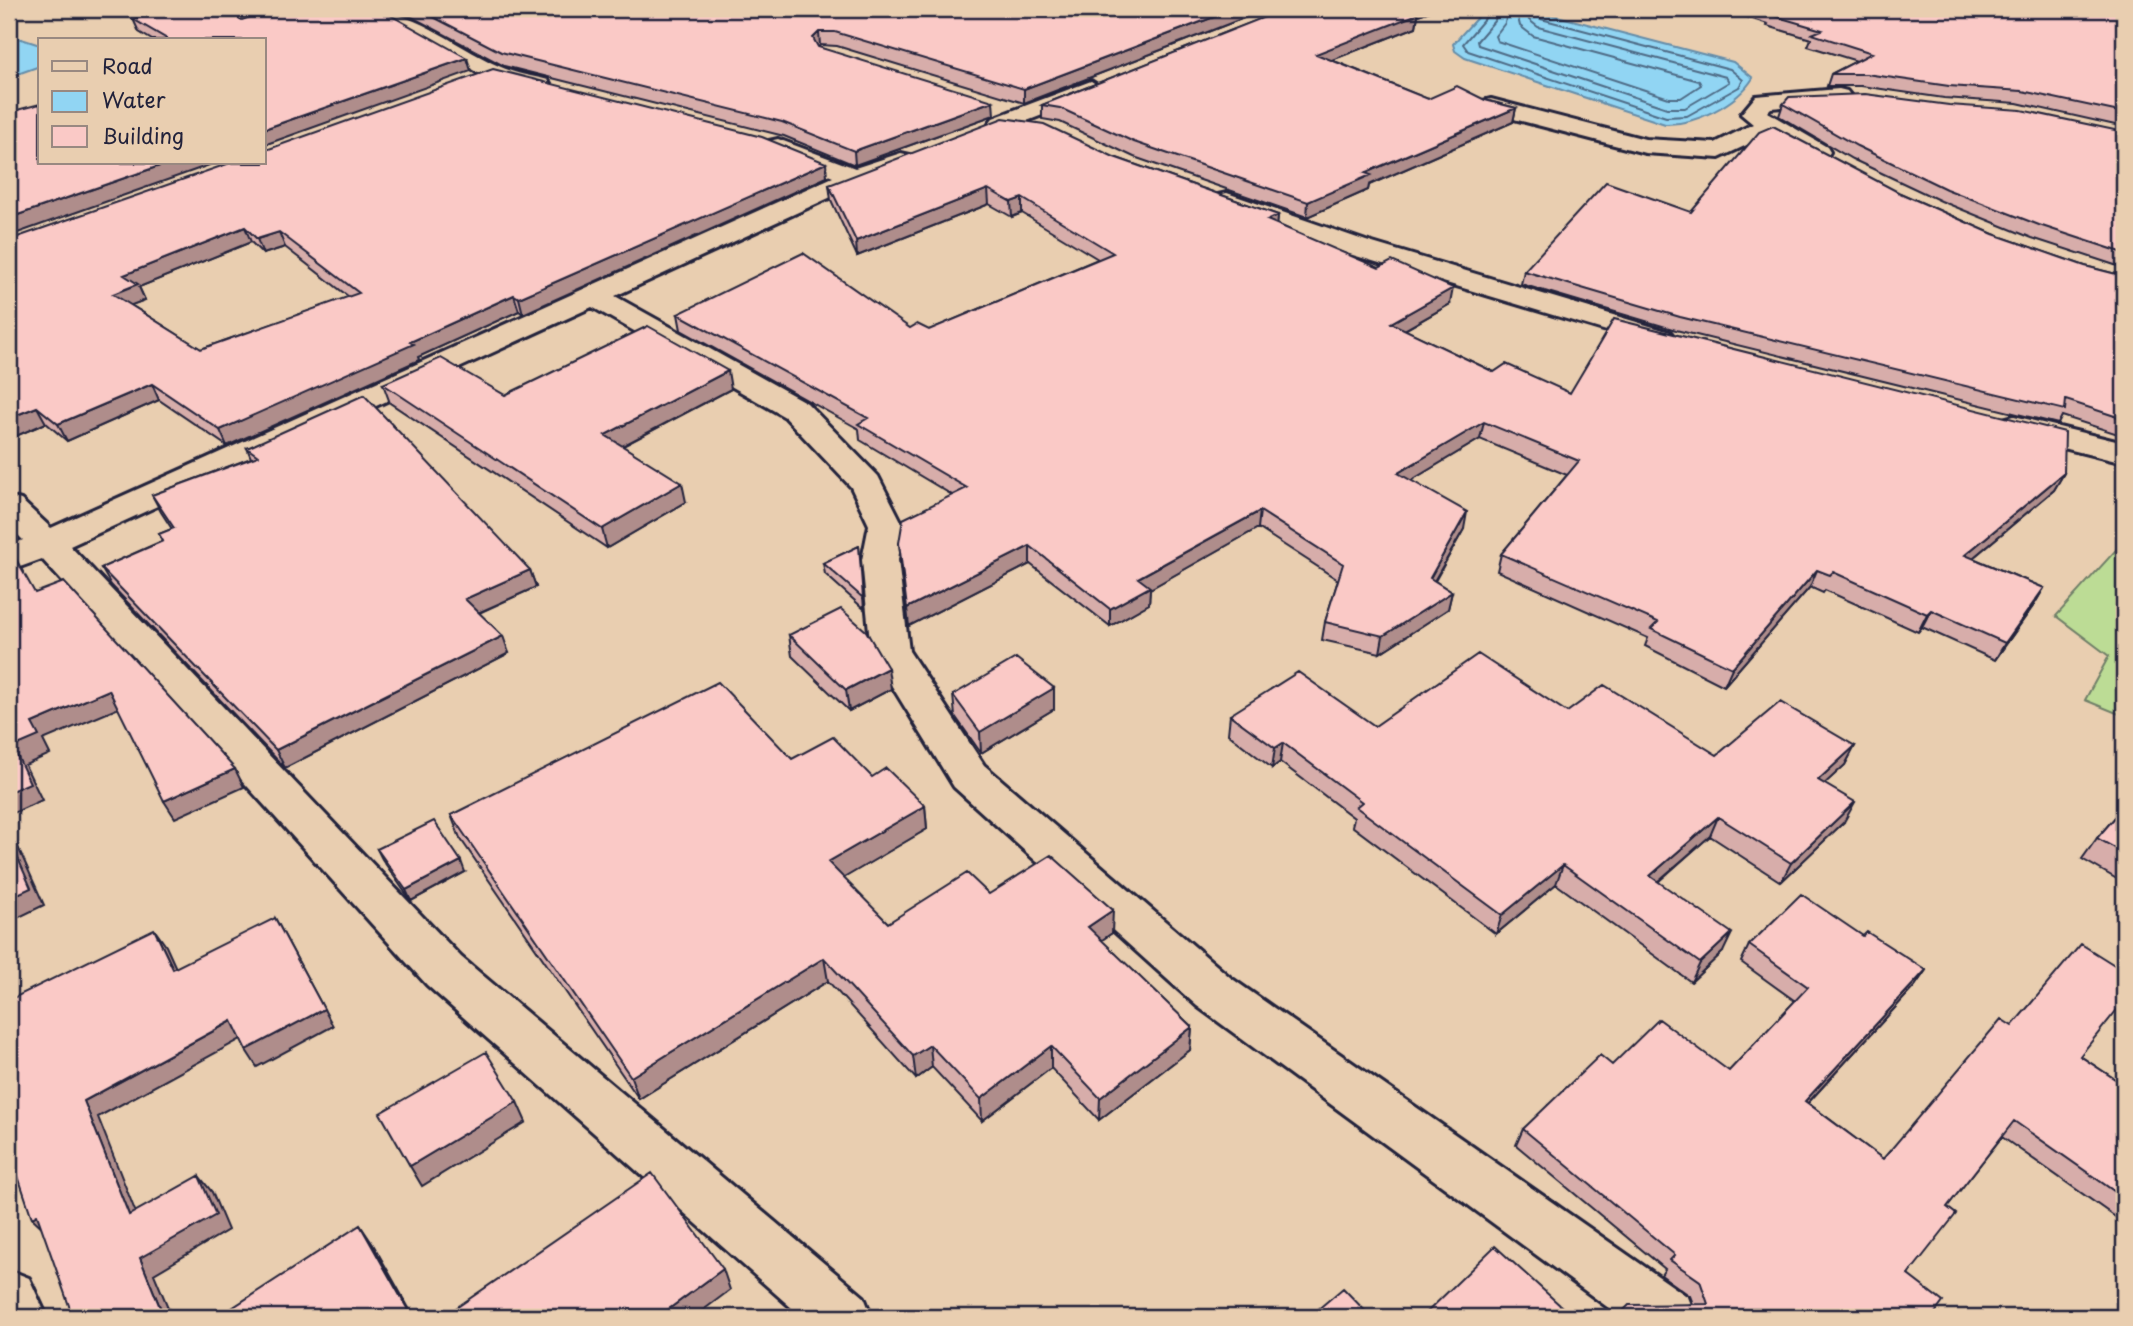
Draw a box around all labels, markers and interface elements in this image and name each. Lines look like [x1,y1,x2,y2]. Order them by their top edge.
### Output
legend [38,38,266,164]
text: Road [102,49,153,81]
text: Water [102,83,166,115]
text: Building [102,119,184,151]

